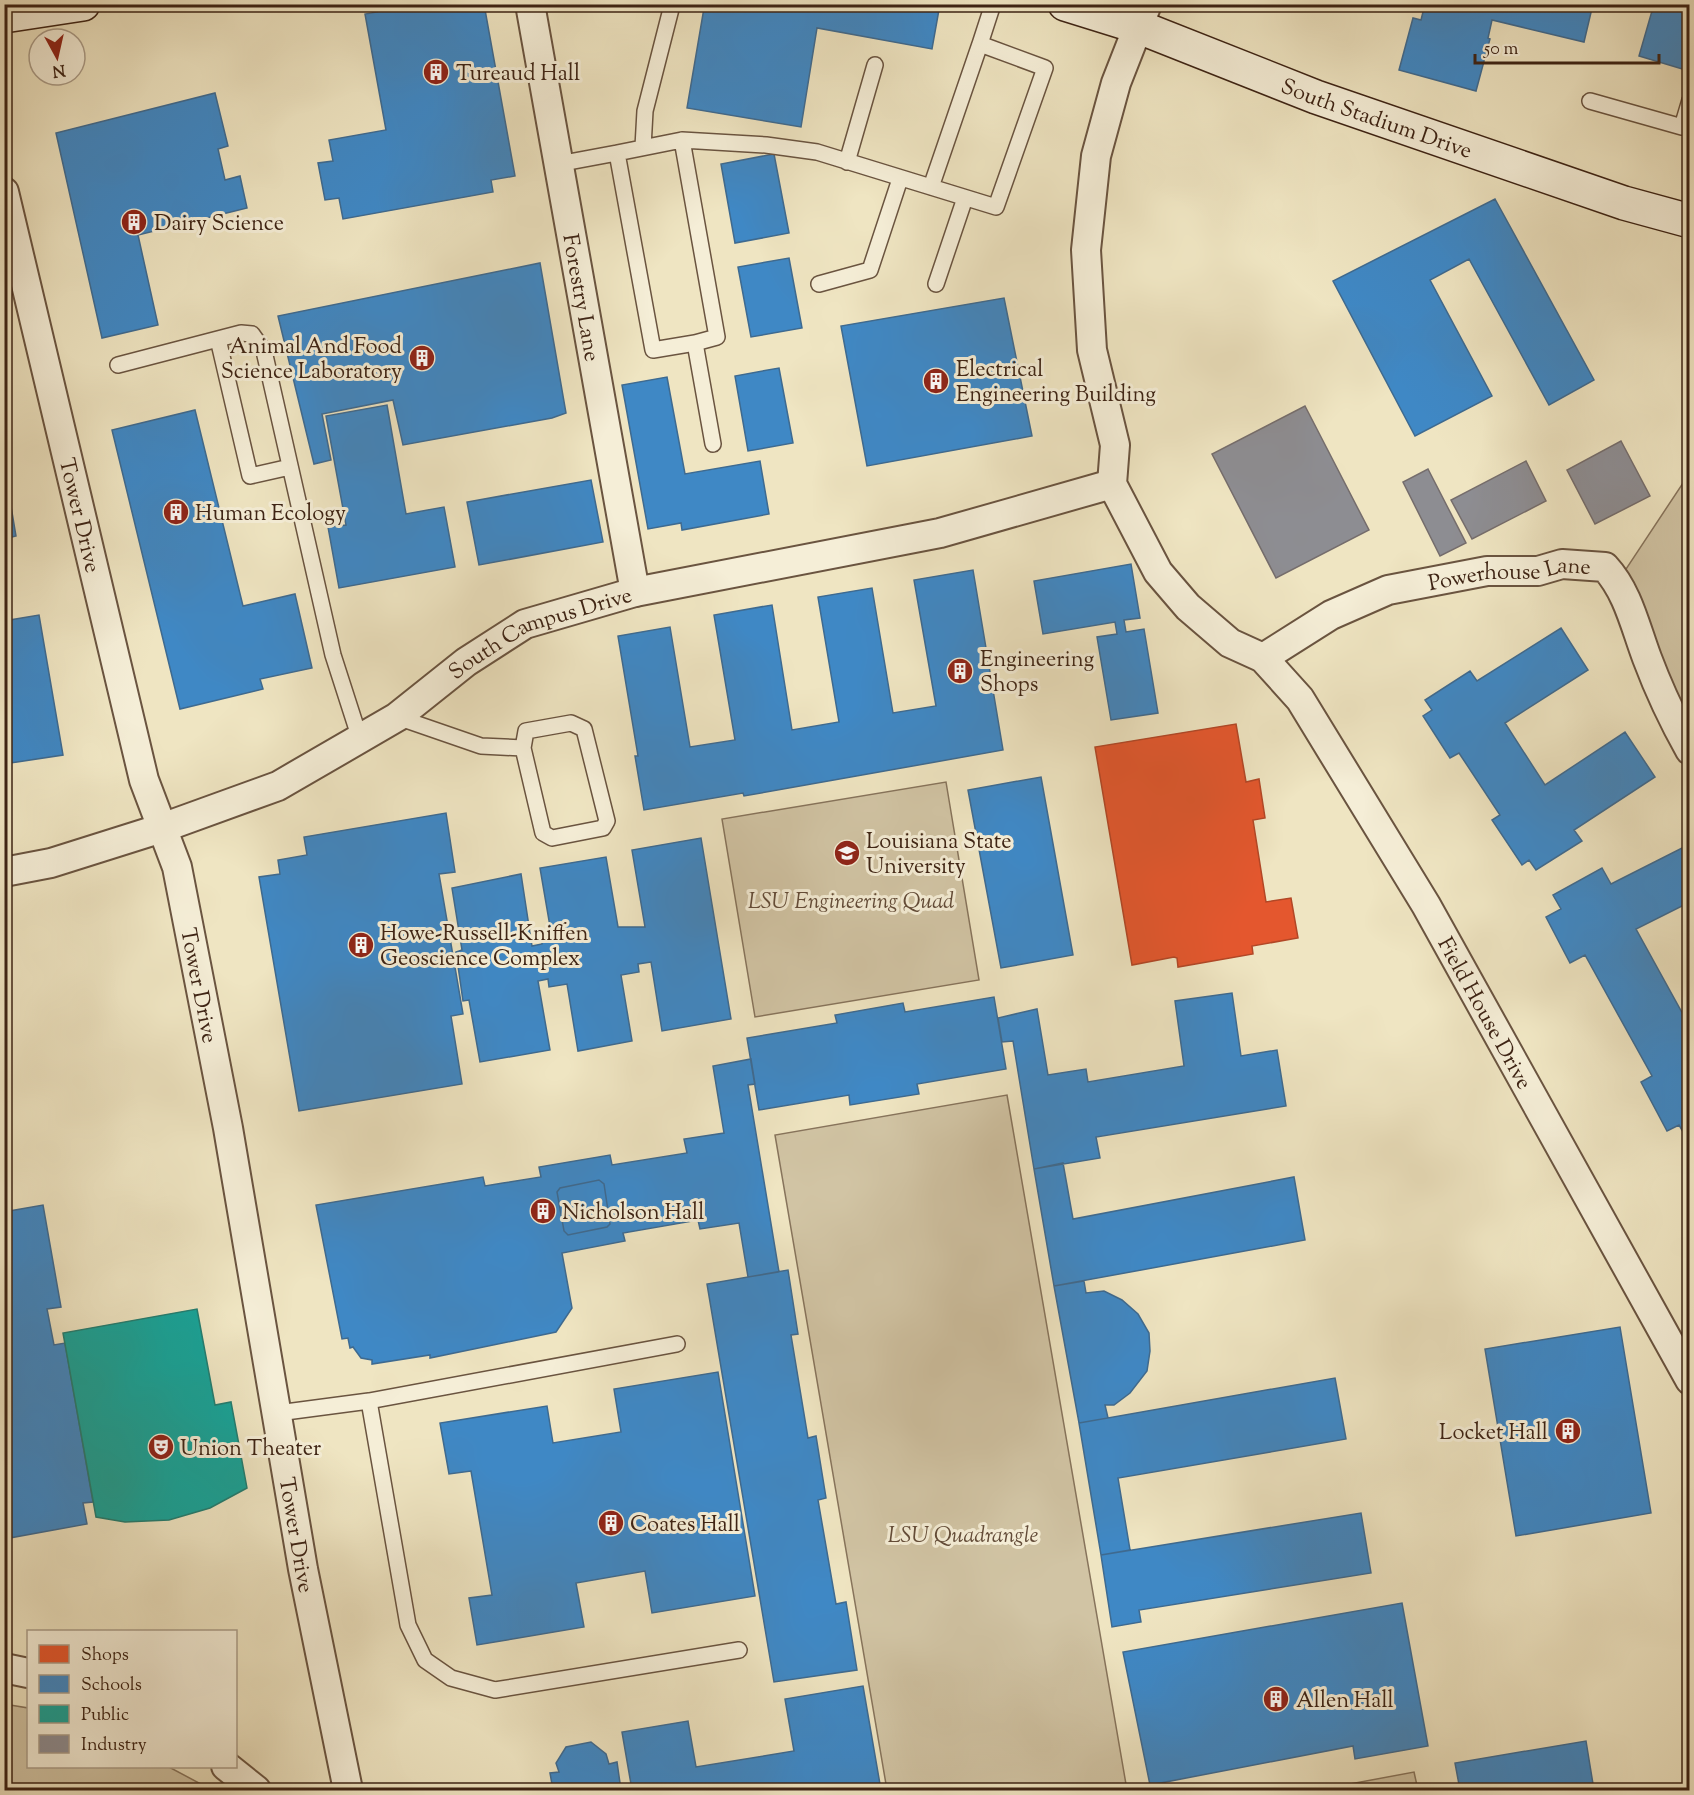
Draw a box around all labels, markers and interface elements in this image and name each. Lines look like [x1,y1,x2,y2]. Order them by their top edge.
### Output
north arrow [27,27,87,87]
scale bar [1475,27,1660,65]
text: 50 m [1483,37,1519,63]
text: N [51,57,67,82]
building icon: Tureaud Hall [421,57,451,87]
place label: Tureaud Hall [456,59,580,91]
street label: South Stadium Drive [1275,72,1476,168]
building icon: Dairy Science [119,207,149,237]
place label: Dairy Science [154,209,284,241]
street label: Forestry Lane [552,232,607,364]
place label: Animal And Food Science Laboratory [221,332,402,389]
building icon: Animal And Food Science Laboratory [407,343,437,373]
place label: Electrical Engineering Building [956,355,1156,412]
building icon: Electrical Engineering Building [921,366,951,396]
street label: Tower Drive [49,455,107,576]
building icon: Human Ecology [161,497,191,527]
place label: Human Ecology [195,499,346,531]
street label: Powerhouse Lane [1426,551,1592,601]
street label: South Campus Drive [443,581,636,689]
place label: Engineering Shops [980,645,1095,702]
building icon: Engineering Shops [945,656,975,686]
place label: Louisiana State University [866,827,1011,884]
school or university icon: Louisiana State University [832,838,862,868]
park label: LSU Engineering Quad [748,887,954,919]
place label: Howe-Russell-Kniffen Geoscience Complex [380,919,589,976]
street label: Tower Drive [170,925,224,1046]
building icon: Howe-Russell-Kniffen Geoscience Complex [346,930,376,960]
street label: Field House Drive [1428,932,1538,1096]
building icon: Nicholson Hall [528,1196,558,1226]
place label: Nicholson Hall [562,1198,704,1230]
building icon: Locket Hall [1553,1416,1583,1446]
place label: Locket Hall [1439,1418,1548,1450]
theatre icon: Union Theater [146,1432,176,1462]
place label: Union Theater [180,1434,321,1466]
street label: Tower Drive [269,1475,320,1596]
building icon: Coates Hall [596,1508,626,1538]
place label: Coates Hall [630,1510,740,1542]
park label: LSU Quadrangle [888,1521,1039,1553]
legend [27,1630,237,1768]
text: Shops [81,1643,129,1669]
text: Schools [81,1673,142,1699]
building icon: Allen Hall [1261,1684,1291,1714]
place label: Allen Hall [1296,1686,1394,1718]
text: Public [81,1703,129,1729]
text: Industry [81,1733,147,1759]

